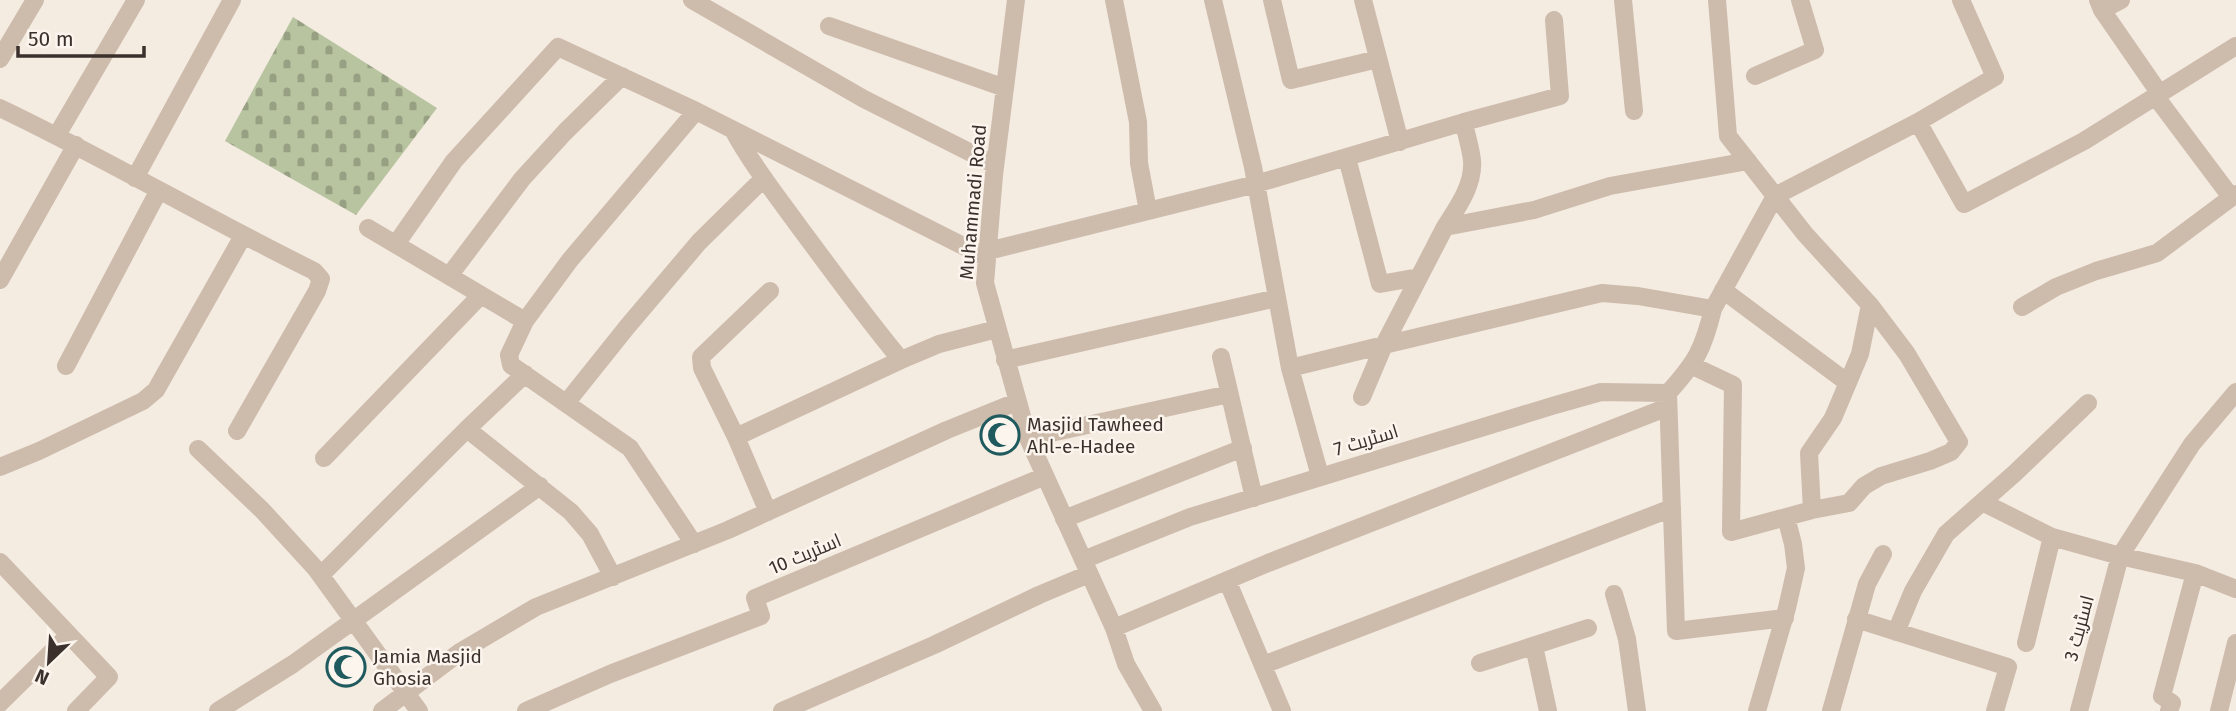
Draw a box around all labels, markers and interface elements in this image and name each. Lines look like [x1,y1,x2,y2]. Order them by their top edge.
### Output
scale bar [18,14,144,58]
text: 50 m [28,26,74,52]
street label: Muhammadi Road [955,123,991,281]
place label: Masjid Tawheed Ahl-e-Hadee [1027,413,1164,458]
mosque icon: Masjid Tawheed Ahl-e-Hadee [979,414,1021,456]
street label: اسٹریٹ 7 [1331,419,1401,461]
street label: اسٹریٹ 10 [765,528,845,580]
street label: اسٹریٹ 3 [2059,593,2099,663]
north arrow [14,627,84,697]
place label: Jamia Masjid Ghosia [373,645,482,690]
mosque icon: Jamia Masjid Ghosia [325,646,367,688]
text: N [31,664,53,690]

